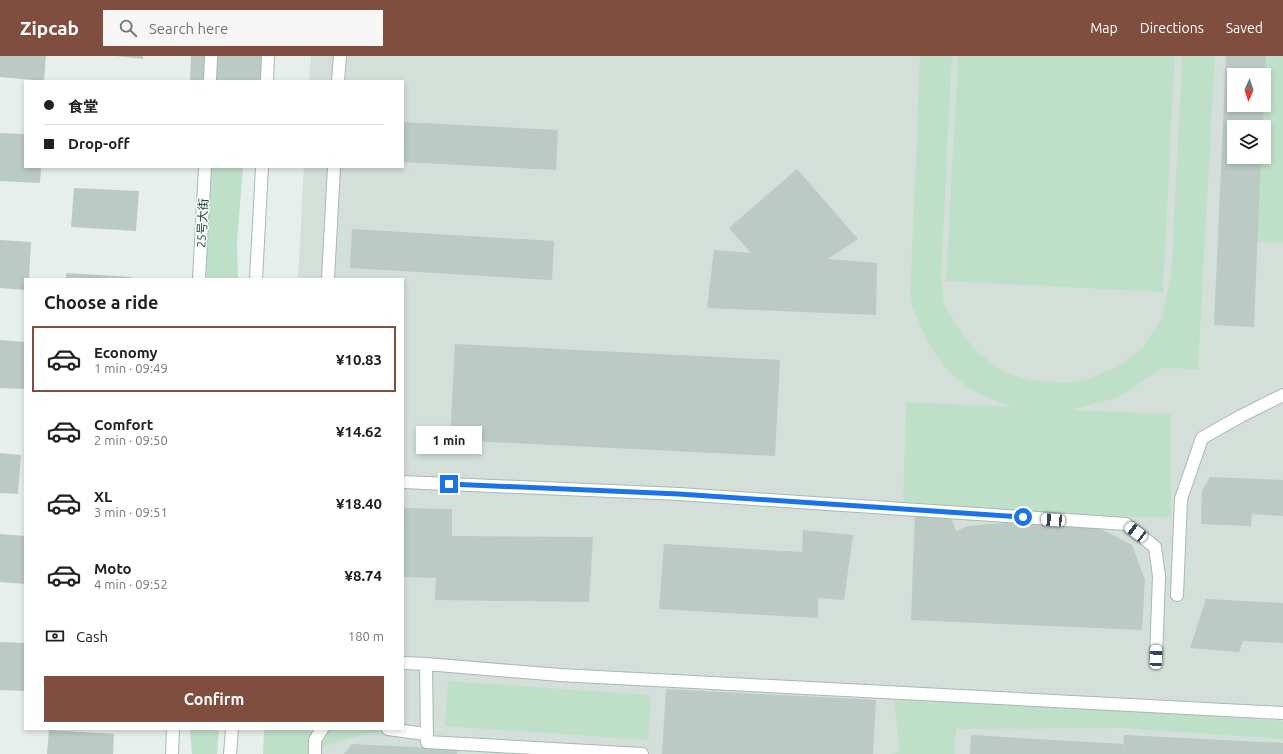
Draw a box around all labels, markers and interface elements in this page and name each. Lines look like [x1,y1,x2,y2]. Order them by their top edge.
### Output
search box [103,10,383,46]
text: Zipcab [20,17,79,39]
icon: search [117,17,139,39]
text: Search here [149,20,228,37]
text: Map [1090,20,1118,36]
text: Directions [1140,20,1204,36]
text: Saved [1226,20,1263,36]
north arrow [1227,68,1271,112]
map controls [1227,68,1271,164]
text: 食堂 [68,98,98,115]
button: layers [1227,120,1271,164]
text: Drop-off [68,135,130,152]
street label: 25号大街 [194,198,210,248]
text: Choose a ride [44,292,158,312]
icon: car [46,341,82,377]
text: Economy [94,344,158,361]
text: ¥10.83 [336,351,382,368]
text: 1 min · 09:49 [94,361,168,375]
icon: car [46,413,82,449]
text: Comfort [94,416,153,433]
text: ¥14.62 [336,423,382,440]
callout: 1 min [416,426,482,454]
text: 2 min · 09:50 [94,433,168,447]
text: 1 min [433,433,465,447]
route end [440,475,458,493]
icon: car [46,485,82,521]
text: XL [94,488,112,505]
text: ¥18.40 [336,495,382,512]
text: 3 min · 09:51 [94,505,168,519]
route start [1014,508,1032,526]
car [1041,513,1065,527]
car [1123,520,1149,544]
icon: car [46,557,82,593]
text: Moto [94,560,132,577]
text: ¥8.74 [344,567,382,584]
text: 4 min · 09:52 [94,577,168,591]
icon: cash [44,625,66,647]
text: Cash [76,628,108,645]
text: 180 m [348,629,384,643]
car [1150,645,1162,669]
button: Confirm [44,676,384,722]

